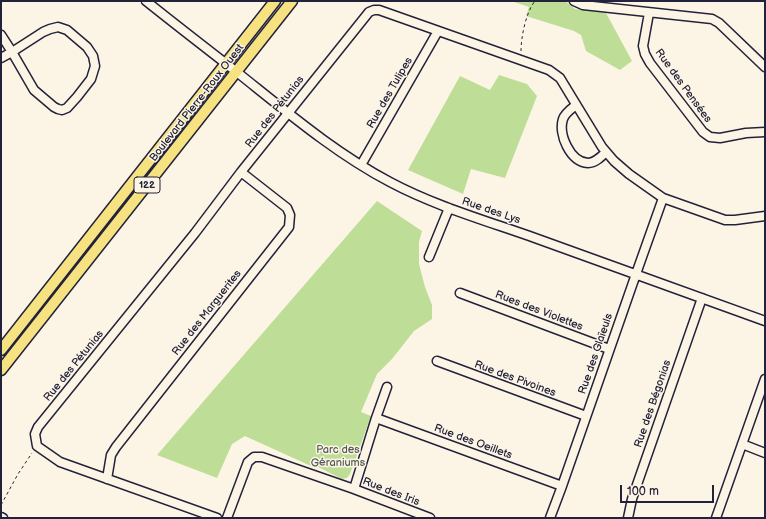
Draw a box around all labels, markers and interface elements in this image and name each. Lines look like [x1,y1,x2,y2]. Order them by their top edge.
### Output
street label: Boulevard Pierre-Roux Ouest [147,42,247,164]
street label: Rue des Pensées [652,47,714,125]
street label: Rue des Tulipes [364,55,416,131]
street label: Rue des Pétunias [243,73,307,151]
road number: 122 [134,177,160,193]
street label: Rue des Lys [460,195,522,227]
street label: Rue des Marguerites [170,268,244,358]
street label: Rues des Violettes [493,288,585,334]
street label: Rue des Glaïeuls [576,312,616,396]
street label: Rue des Pétunias [41,328,107,404]
street label: Rue des Pivoines [472,358,558,400]
street label: Rue des Bégonias [632,358,674,450]
street label: Rue des Oeillets [432,422,514,462]
park label: Parc des Géraniums [311,443,365,469]
street label: Rue des Iris [361,475,421,509]
scale bar [622,477,716,503]
text: 100 m [627,484,659,499]

